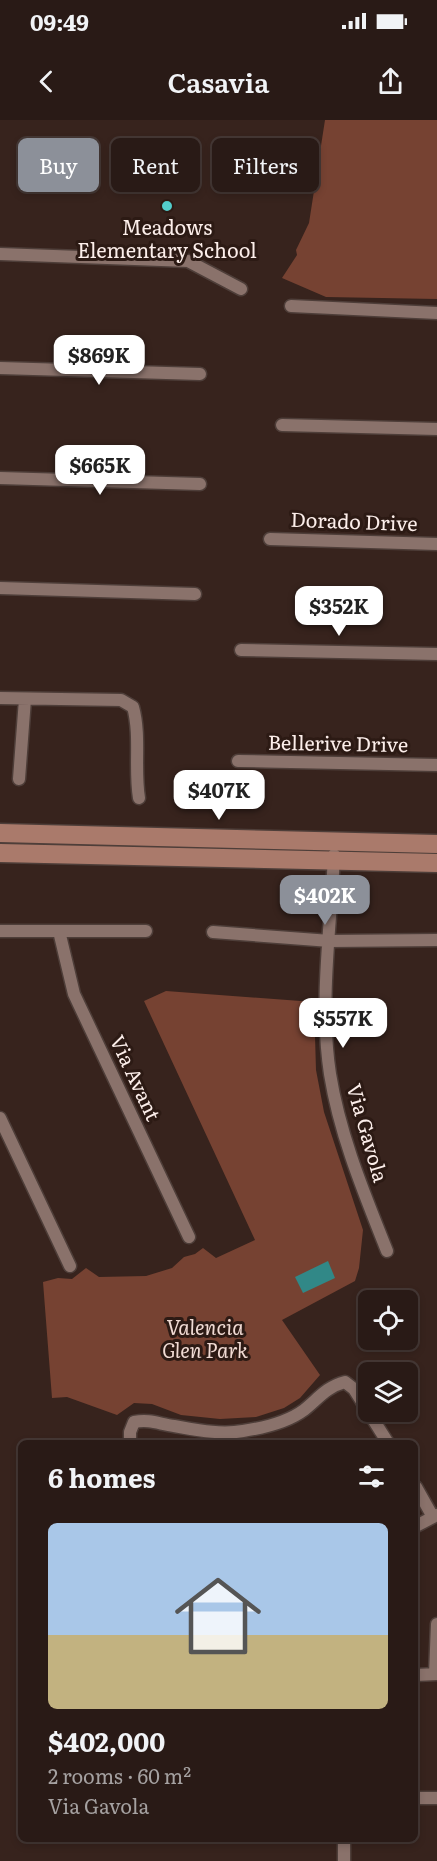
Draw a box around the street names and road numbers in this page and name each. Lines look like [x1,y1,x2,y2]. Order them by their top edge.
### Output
street label: Dorado Drive [290,503,418,537]
street label: Bellerive Drive [268,726,409,758]
street label: Via Avant [104,1029,170,1125]
street label: Via Gavola [341,1080,397,1185]

